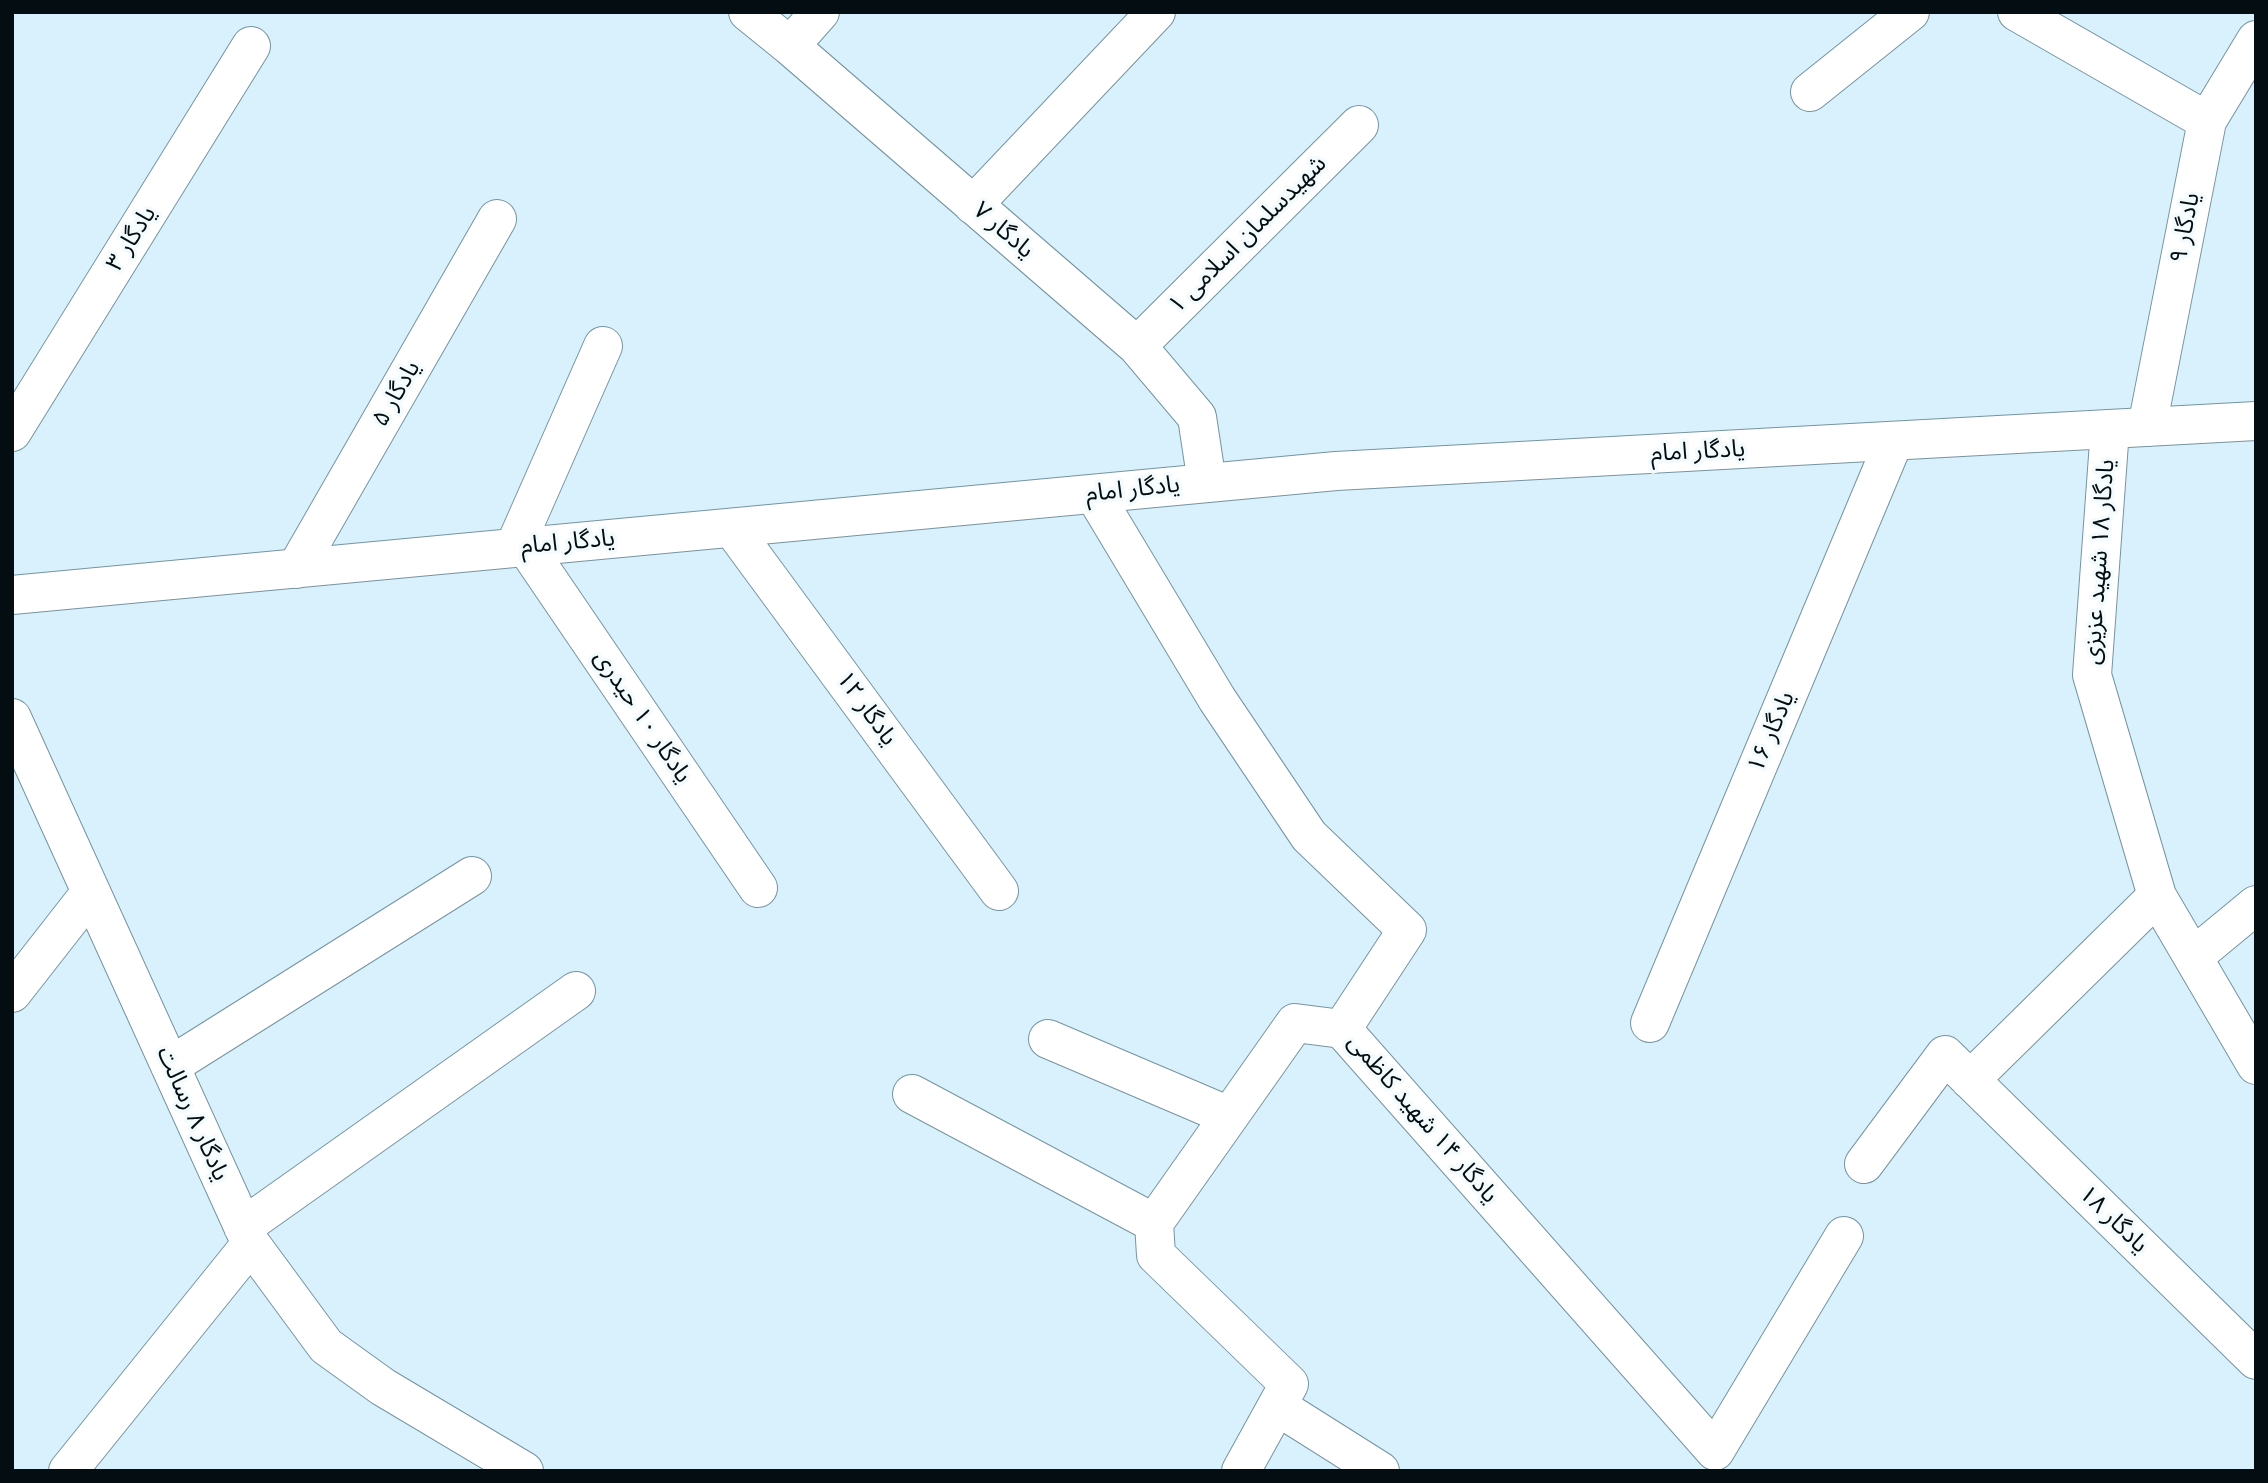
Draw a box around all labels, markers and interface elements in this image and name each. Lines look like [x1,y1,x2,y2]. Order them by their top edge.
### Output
street label: شهیدسلمان اسلامی ۱ [1163,150,1333,320]
street label: یادگار ۹ [2165,190,2207,266]
street label: یادگار ۷ [967,197,1039,265]
street label: یادگار ۳ [101,201,163,277]
street label: یادگار ۵ [367,356,427,432]
street label: یادگار امام [1650,435,1746,469]
street label: یادگار ۱۸ شهید عزیزی [2078,458,2122,666]
street label: یادگار امام [1084,471,1182,509]
street label: یادگار امام [520,525,616,561]
street label: یادگار ۱۰ حیدری [587,645,697,789]
street label: یادگار ۱۲ [829,666,903,752]
street label: یادگار ۱۶ [1742,687,1802,777]
street label: یادگار ۱۴ شهید کاظمی [1341,1028,1503,1210]
street label: یادگار ۸ رسالت [150,1042,234,1186]
street label: یادگار ۱۸ [2072,1180,2154,1260]

